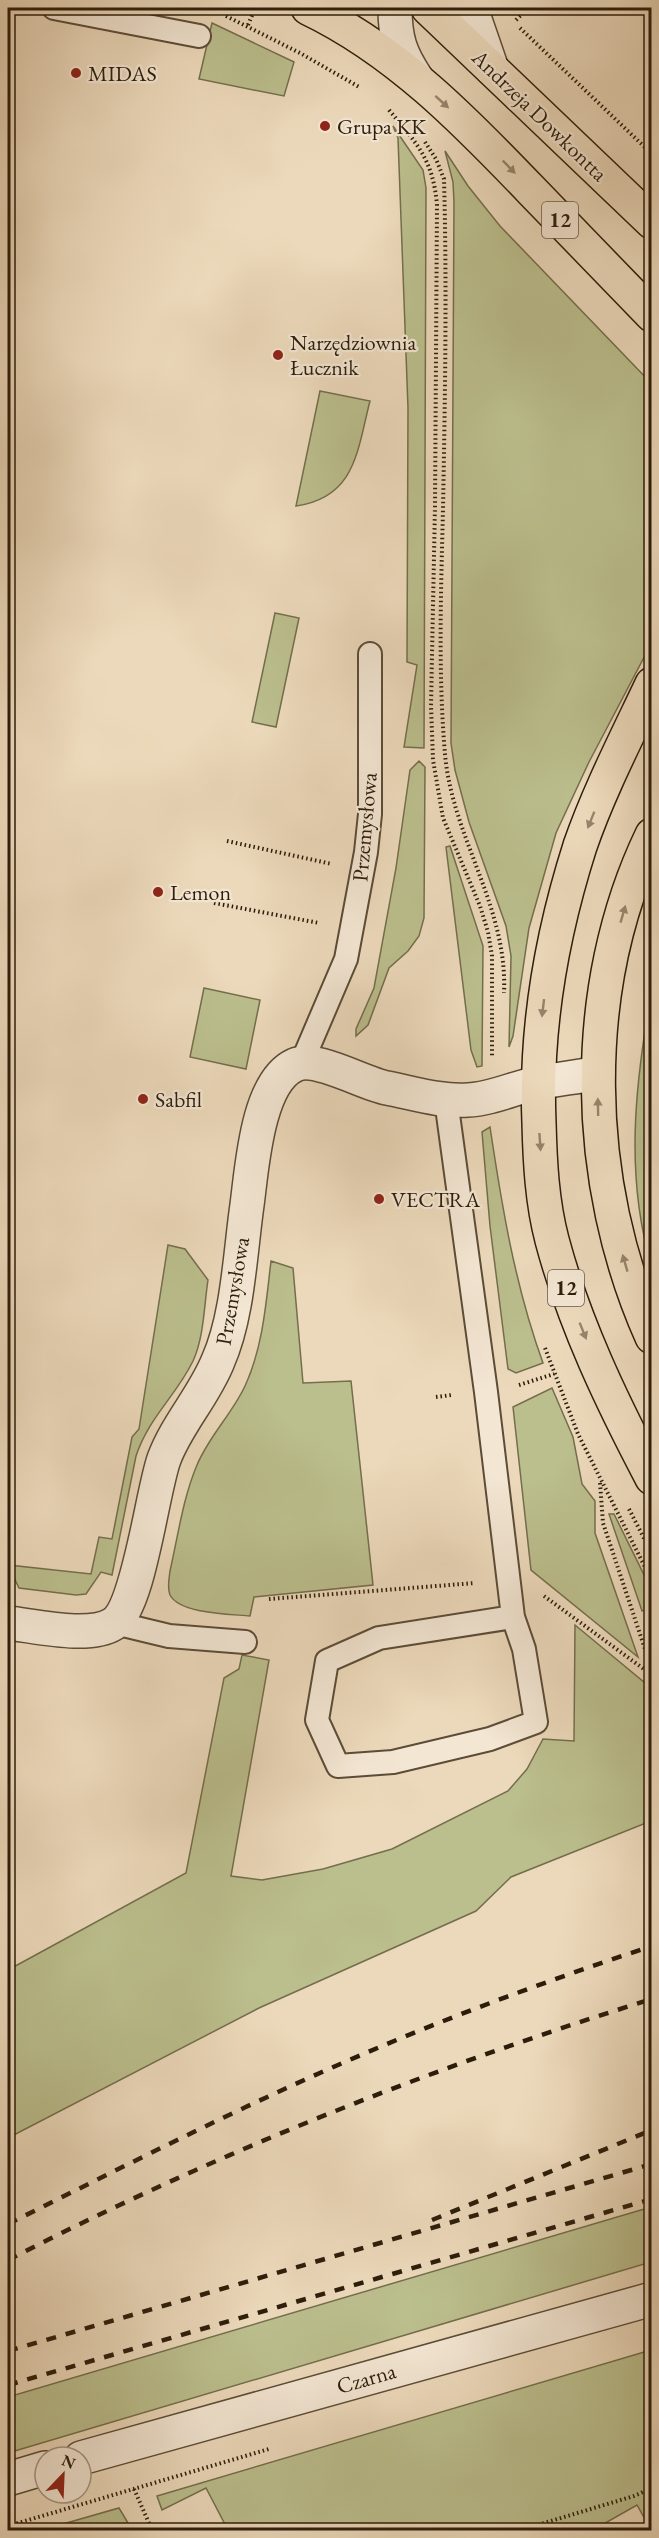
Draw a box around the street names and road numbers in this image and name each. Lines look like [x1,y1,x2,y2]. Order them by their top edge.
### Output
street label: Andrzeja Dowkontta [465,42,614,188]
road number: 12 [542,202,578,238]
street label: Przemysłowa [345,771,384,883]
street label: Przemysłowa [209,1234,256,1348]
road number: 12 [548,1270,584,1306]
street label: Czarna [333,2356,399,2401]

